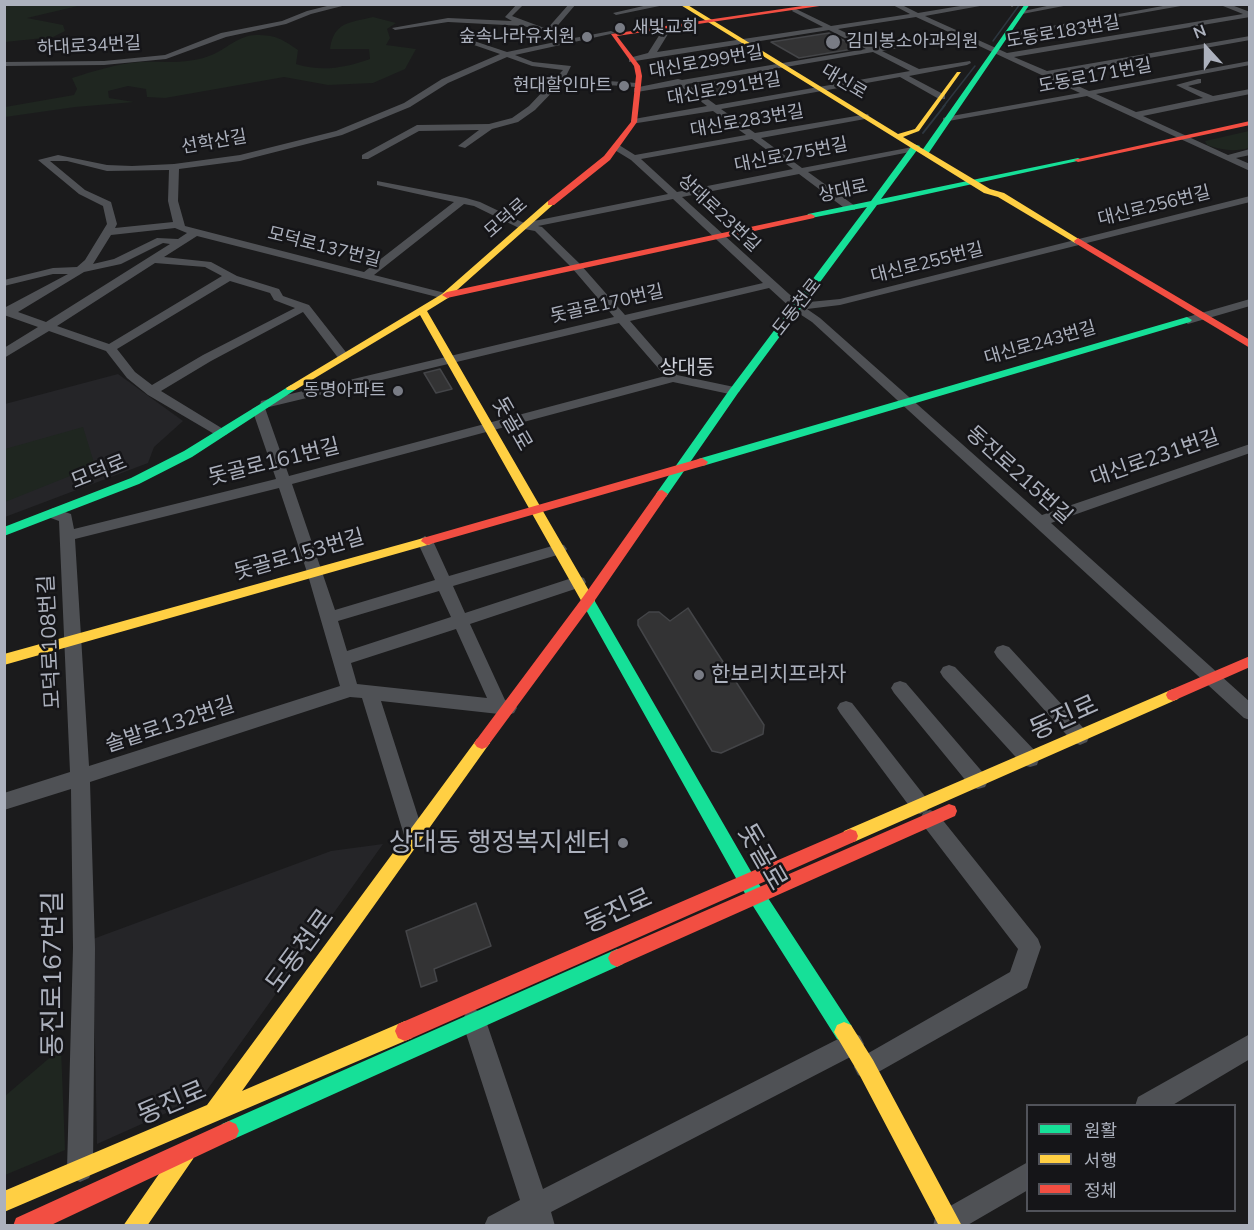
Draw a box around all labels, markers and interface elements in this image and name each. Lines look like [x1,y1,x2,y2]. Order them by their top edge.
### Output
street label: 도동로183번길 [1004,11,1122,53]
place label: 새빛교회 [632,17,698,39]
north arrow [1176,18,1236,78]
text: N [1190,20,1209,43]
marker: 새빛교회 [613,21,627,35]
place label: 숲속나라유치원 [459,26,575,48]
marker: 숲속나라유치원 [580,30,594,44]
place label: 김미봉소아과의원 [846,31,978,53]
street label: 하대로34번길 [36,32,142,60]
marker: 김미봉소아과의원 [824,33,842,51]
street label: 대신로299번길 [647,41,765,83]
street label: 도동로171번길 [1036,54,1154,98]
street label: 대신로 [817,60,871,104]
street label: 대신로291번길 [665,68,783,110]
place label: 현대할인마트 [513,75,612,97]
marker: 현대할인마트 [617,79,631,93]
street label: 대신로283번길 [688,100,806,142]
street label: 선학산길 [180,126,248,158]
street label: 대신로275번길 [732,133,850,177]
street label: 상대로23번길 [673,170,765,256]
street label: 상대로 [816,175,870,207]
street label: 대신로256번길 [1095,182,1213,230]
street label: 모덕로 [480,194,532,242]
street label: 모덕로137번길 [265,223,383,271]
street label: 대신로255번길 [868,239,986,287]
street label: 도동천로 [768,274,826,340]
street label: 돗골로170번길 [548,281,666,327]
street label: 대신로243번길 [982,317,1098,369]
district label: 상대동 [659,356,715,380]
place label: 동명아파트 [303,380,386,402]
marker: 동명아파트 [391,384,405,398]
street label: 돗골로 [487,393,537,455]
street label: 동진로215번길 [961,421,1077,529]
street label: 대신로231번길 [1087,424,1223,492]
street label: 돗골로161번길 [206,434,342,490]
street label: 모덕로 [67,449,131,495]
street label: 돗골로153번길 [231,524,367,586]
street label: 모덕로108번길 [34,574,66,710]
place label: 한보리치프라자 [711,662,846,688]
marker: 한보리치프라자 [692,668,706,682]
street label: 동진로 [1025,689,1103,747]
street label: 솔밭로132번길 [102,692,238,758]
street label: 돗골로 [731,818,793,896]
place label: 상대동 행정복지센터 [389,827,611,859]
marker: 상대동 행정복지센터 [616,836,630,850]
street label: 동진로 [579,882,657,940]
street label: 동진로167번길 [37,891,69,1057]
street label: 도동천로 [259,903,341,999]
street label: 동진로 [133,1075,211,1131]
legend [1026,1104,1236,1212]
text: 원활 [1084,1119,1117,1142]
text: 서행 [1084,1149,1117,1172]
text: 정체 [1084,1179,1117,1202]

